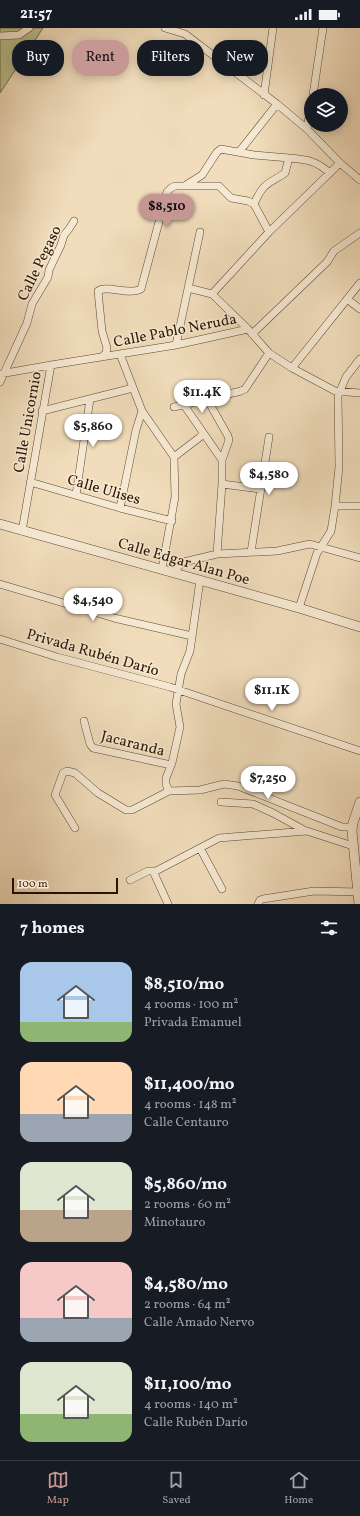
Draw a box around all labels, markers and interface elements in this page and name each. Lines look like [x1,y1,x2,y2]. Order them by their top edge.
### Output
text: 21:57 [20,4,52,25]
chip: Buy [12,40,64,76]
chip: Rent [72,40,129,76]
chip: Filters [137,40,204,76]
chip: New [212,40,268,76]
map controls [304,88,348,132]
button: layers [304,88,348,132]
pin: $8,510 [134,194,200,228]
text: $8,510 [148,198,186,216]
street label: Calle Pegaso [13,222,68,305]
street label: Calle Pablo Neruda [112,309,239,354]
street label: Calle Unicornio [9,370,48,474]
pin: $11.4K [169,380,235,414]
text: $11.4K [183,384,221,402]
pin: $5,860 [60,414,126,448]
text: $5,860 [73,418,113,436]
pin: $4,580 [236,462,302,496]
text: $4,580 [249,466,289,484]
street label: Calle Ulises [64,470,143,511]
street label: Calle Edgar Alan Poe [115,534,252,591]
pin: $4,540 [60,588,126,622]
text: $4,540 [73,592,113,610]
street label: Privada Rubén Darío [24,624,161,682]
pin: $11.1K [239,678,305,712]
text: $11.1K [254,682,290,700]
street label: Jacaranda [98,726,167,763]
pin: $7,250 [235,766,301,800]
text: $7,250 [250,770,286,788]
scale bar [12,876,118,895]
text: 100 m [18,877,48,892]
text: 7 homes [20,917,85,940]
icon: filters [318,917,340,939]
text: $8,510/mo [144,973,224,996]
icon: home [52,978,100,1026]
text: 4 rooms · 100 m² [144,996,238,1014]
text: Privada Emanuel [144,1014,242,1032]
text: $11,400/mo [144,1073,235,1096]
icon: home [52,1078,100,1126]
text: 4 rooms · 148 m² [144,1096,237,1114]
text: Calle Centauro [144,1114,229,1132]
text: $5,860/mo [144,1173,227,1196]
icon: home [52,1178,100,1226]
text: 2 rooms · 60 m² [144,1196,231,1214]
text: Minotauro [144,1214,205,1232]
text: $4,580/mo [144,1273,228,1296]
icon: home [52,1278,100,1326]
text: 2 rooms · 64 m² [144,1296,231,1314]
text: Calle Amado Nervo [144,1314,254,1332]
text: $11,100/mo [144,1373,231,1396]
icon: home [52,1378,100,1426]
text: 4 rooms · 140 m² [144,1396,238,1414]
text: Calle Rubén Darío [144,1414,248,1432]
tab: Map [47,1469,69,1508]
tab: Saved [162,1469,191,1508]
tab: Home [284,1469,313,1508]

